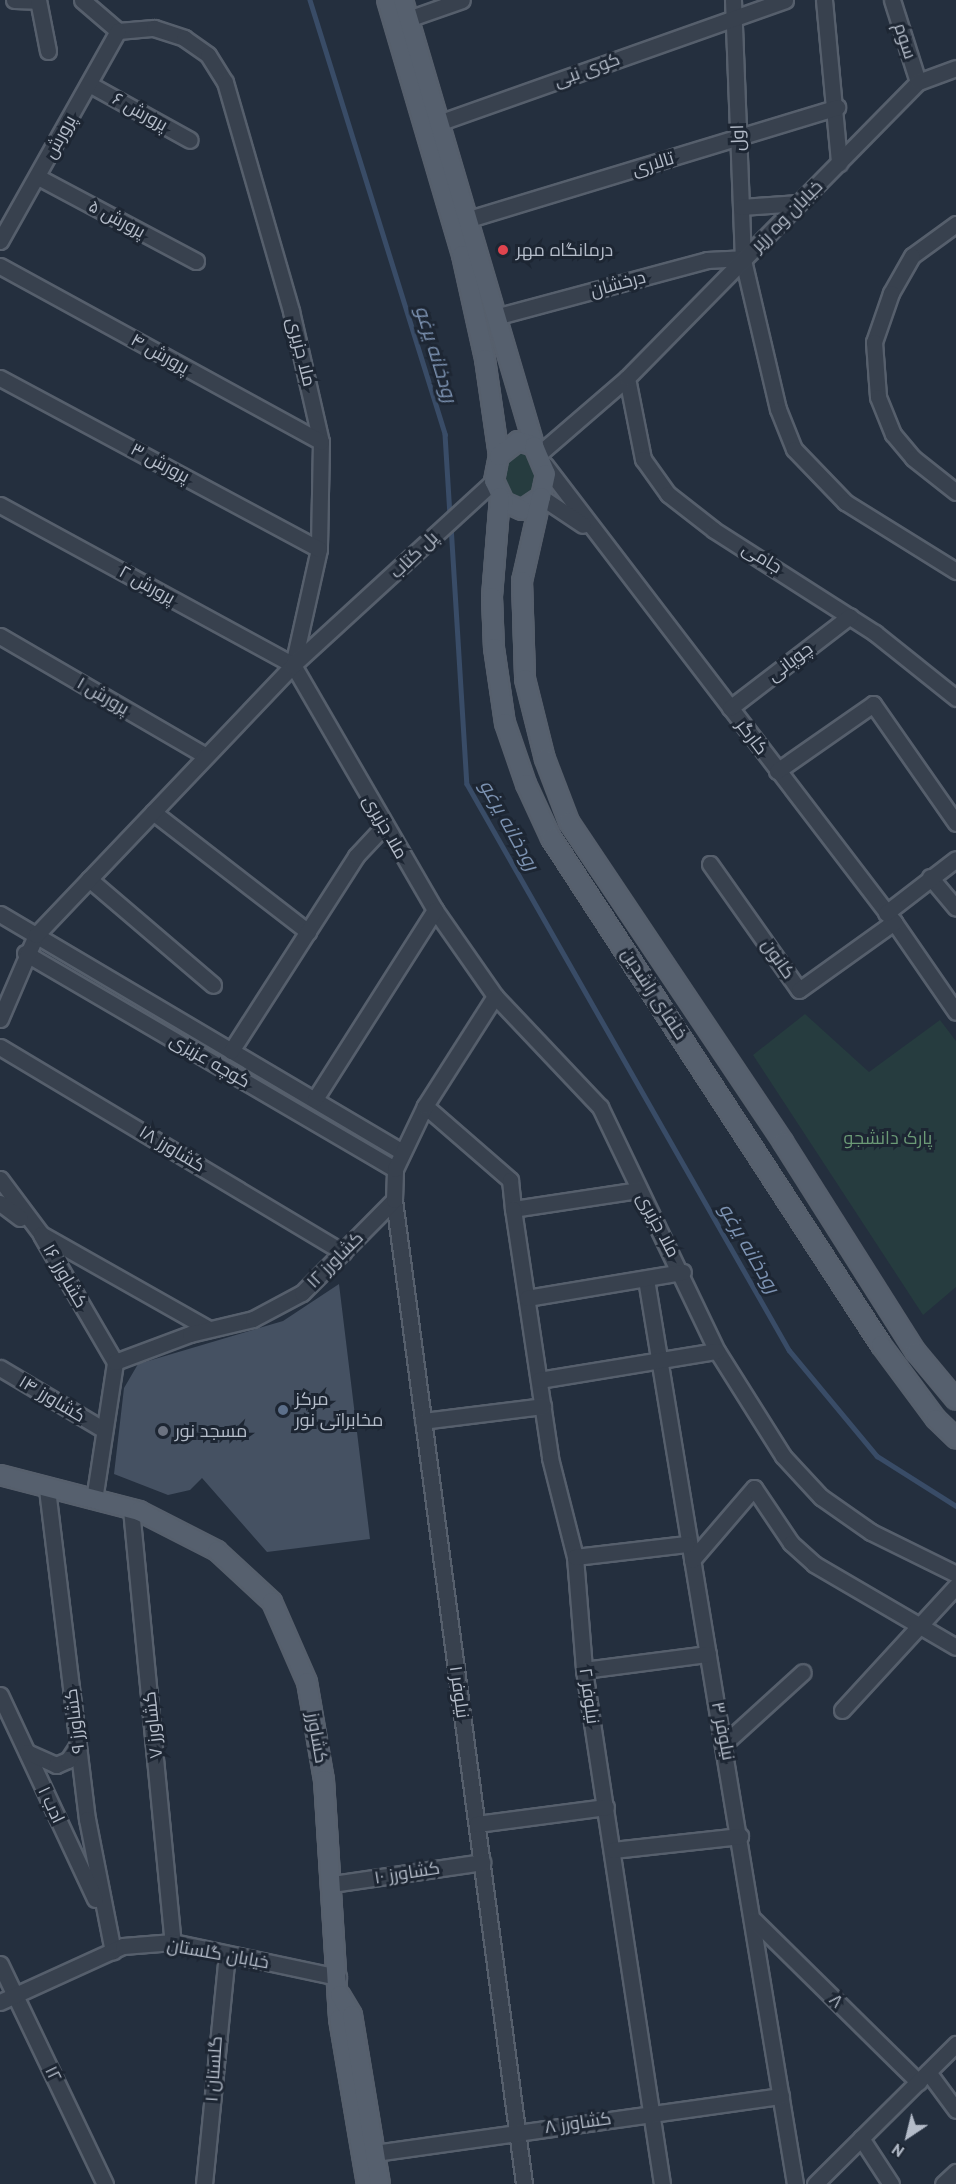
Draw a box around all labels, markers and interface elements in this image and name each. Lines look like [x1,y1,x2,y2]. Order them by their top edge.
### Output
street label: سوم [889,20,921,62]
street label: کوی نبی [551,48,623,92]
street label: پرورش ۶ [109,88,171,136]
street label: پرورش [39,111,81,163]
street label: اول [727,124,749,152]
street label: تالاری [629,147,677,181]
street label: خیابان وه رزیر [747,176,827,256]
street label: پرورش ۵ [85,195,149,243]
place label: درمانگاه مهر [516,239,613,261]
marker: درمانگاه مهر [494,241,512,259]
street label: درخشان [588,266,648,302]
water label: رودخانه یرغو [410,303,462,405]
street label: ملا جزیری [282,315,320,389]
street label: پرورش ۴ [127,329,193,379]
street label: پرورش ۳ [127,439,193,487]
street label: پل کتاب [386,527,442,583]
street label: جامی [738,538,786,578]
street label: پرورش ۲ [115,561,179,609]
street label: چوپانی [763,638,817,686]
street label: پرورش ۱ [73,672,133,720]
street label: کارگر [732,715,772,759]
water label: رودخانه یرغو [474,776,544,874]
street label: ملا جزیری [358,791,412,863]
street label: کانون [757,935,799,983]
street label: خلفای راشدین [616,944,692,1044]
street label: کوچه عزیزی [166,1029,254,1093]
street label: کشاورز ۱۸ [135,1121,209,1177]
park label: پارک دانشجو [844,1127,932,1149]
street label: ملا جزیری [632,1189,684,1261]
water label: رودخانه یرغو [714,1199,784,1297]
street label: کشاورز ۱۲ [302,1227,368,1293]
street label: کشاورز ۱۶ [38,1240,92,1312]
street label: کشاورز ۱۴ [15,1371,89,1427]
place label: مرکز مخابراتی نور [295,1389,383,1432]
marker: مرکز مخابراتی نور [276,1403,290,1417]
place label: مسجد نور [175,1420,247,1442]
marker: مسجد نور [156,1424,170,1438]
street label: نیلوفر ۱ [445,1664,473,1720]
street label: نیلوفر ۲ [574,1666,604,1726]
street label: کشاورز ۹ [60,1687,90,1755]
street label: کشاورز ۷ [139,1690,167,1760]
street label: نیلوفر ۳ [707,1700,739,1762]
street label: کشاورز [302,1711,332,1765]
street label: ادب ۱ [33,1783,69,1827]
street label: کشاورز ۱۰ [373,1857,441,1889]
street label: خیابان گلستان [165,1934,271,1974]
street label: ۸ [824,1989,848,2013]
street label: گلستان ۱ [201,2035,227,2103]
street label: ۱۲ [40,2063,66,2085]
north arrow [878,2106,938,2166]
street label: کشاورز ۸ [543,2108,613,2138]
text: N [888,2140,908,2162]

